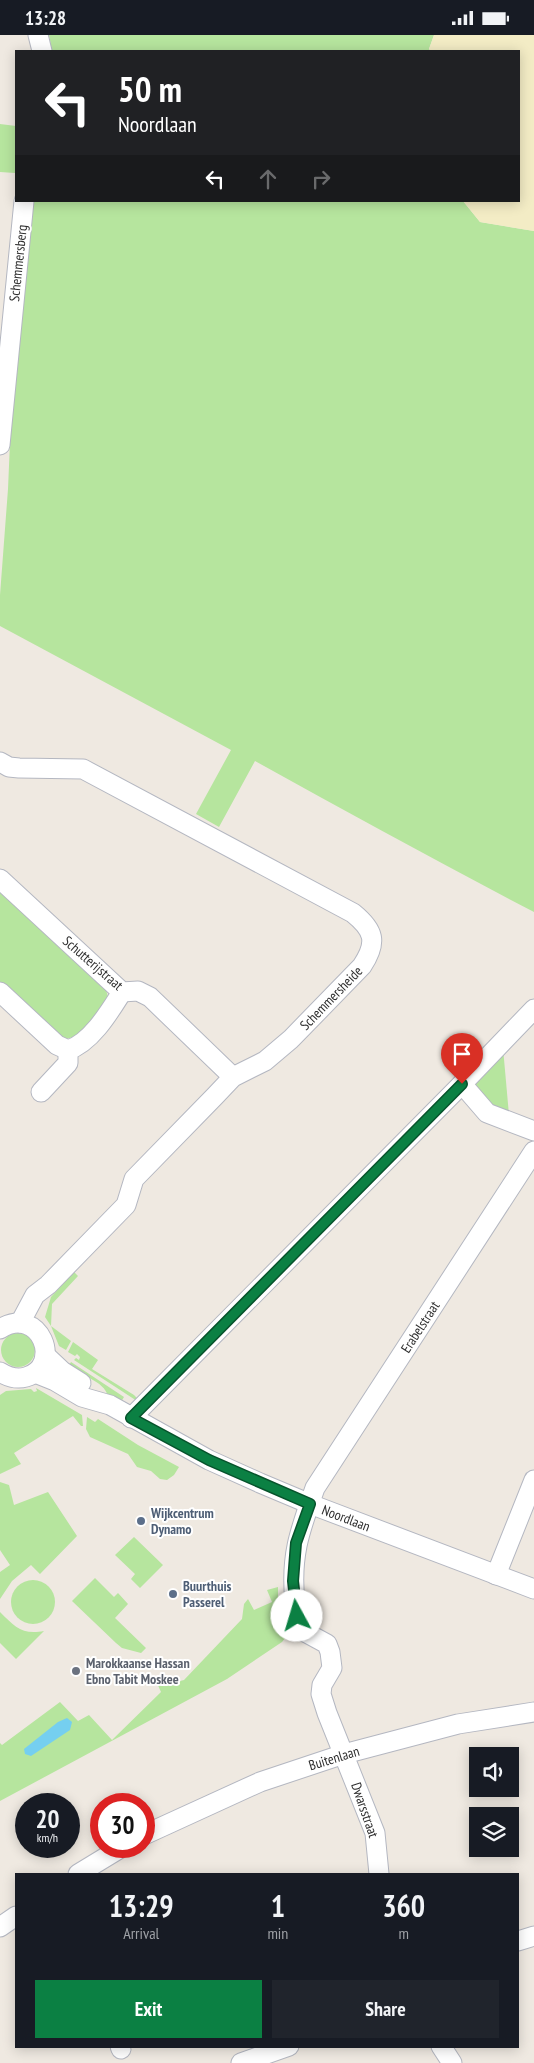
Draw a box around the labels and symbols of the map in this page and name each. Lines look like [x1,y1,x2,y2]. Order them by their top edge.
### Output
street label: Schemmersberg [5,224,31,302]
street label: Schutterijstraat [59,932,127,994]
street label: Schemmersheide [296,962,366,1034]
pin [441,1033,483,1084]
street label: Erabelstraat [397,1298,443,1356]
street label: Noordlaan [319,1501,373,1535]
place label: Wijkcentrum Dynamo [150,1504,214,1538]
marker: Wijkcentrum Dynamo [135,1515,147,1527]
place label: Buurthuis Passerel [183,1577,232,1611]
marker: Buurthuis Passerel [167,1588,179,1600]
position arrow [270,1589,322,1641]
place label: Marokkaanse Hassan Ebno Tabit Moskee [86,1654,190,1688]
marker: Marokkaanse Hassan Ebno Tabit Moskee [70,1665,82,1677]
street label: Buitenlaan [307,1742,361,1774]
street label: Dwarsstraat [347,1780,383,1840]
speed limit sign: 30 [90,1793,155,1858]

